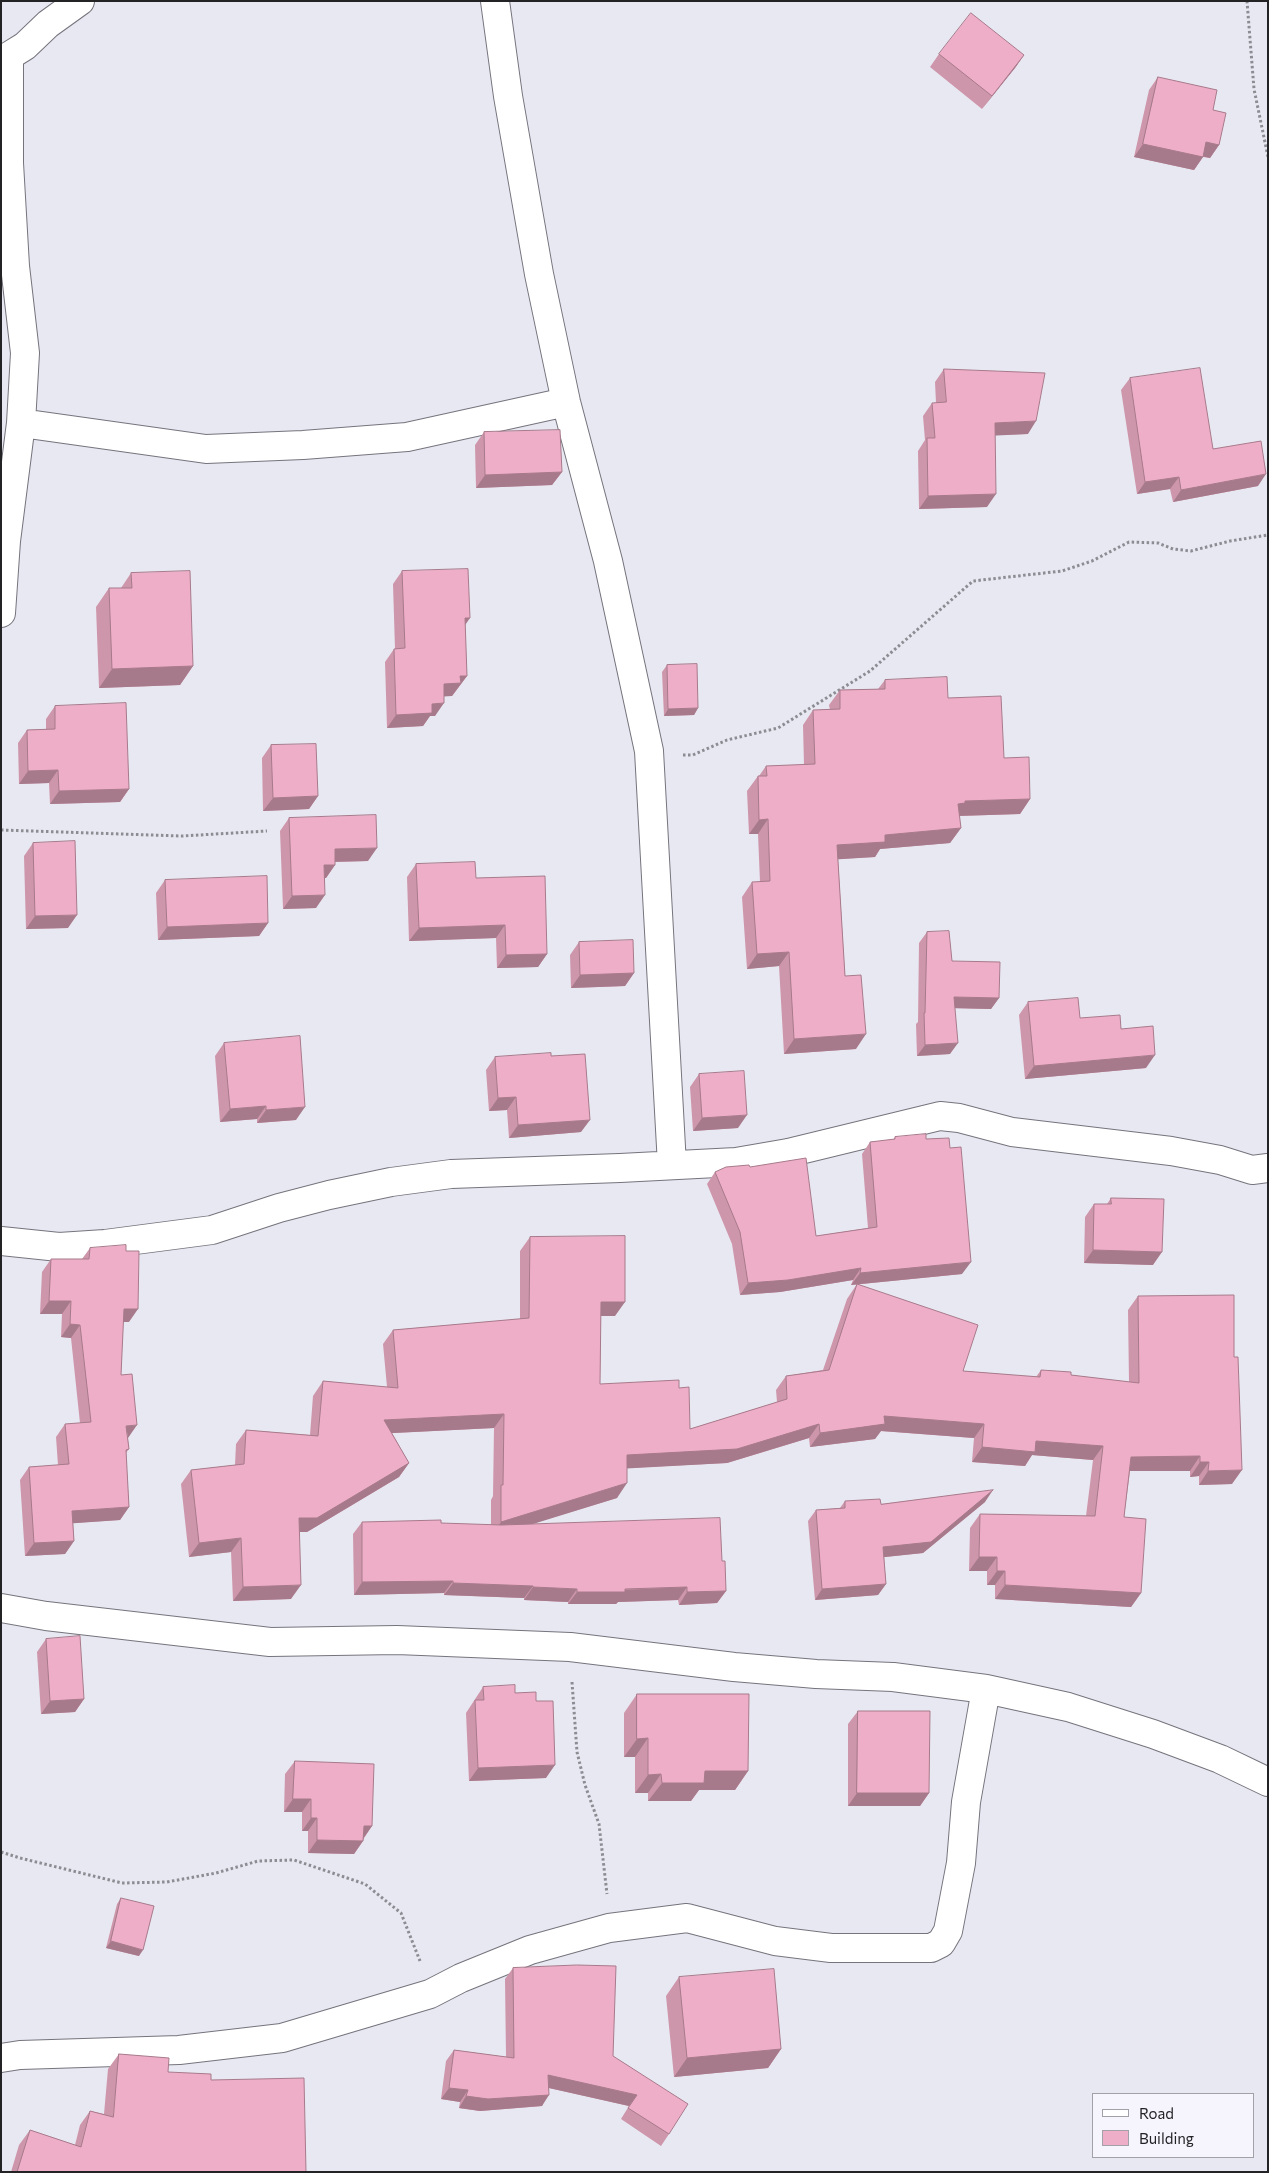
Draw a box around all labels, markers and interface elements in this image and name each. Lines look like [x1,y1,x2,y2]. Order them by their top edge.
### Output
legend [1092,2093,1254,2158]
text: Road [1139,2104,1174,2122]
text: Building [1139,2129,1194,2147]

